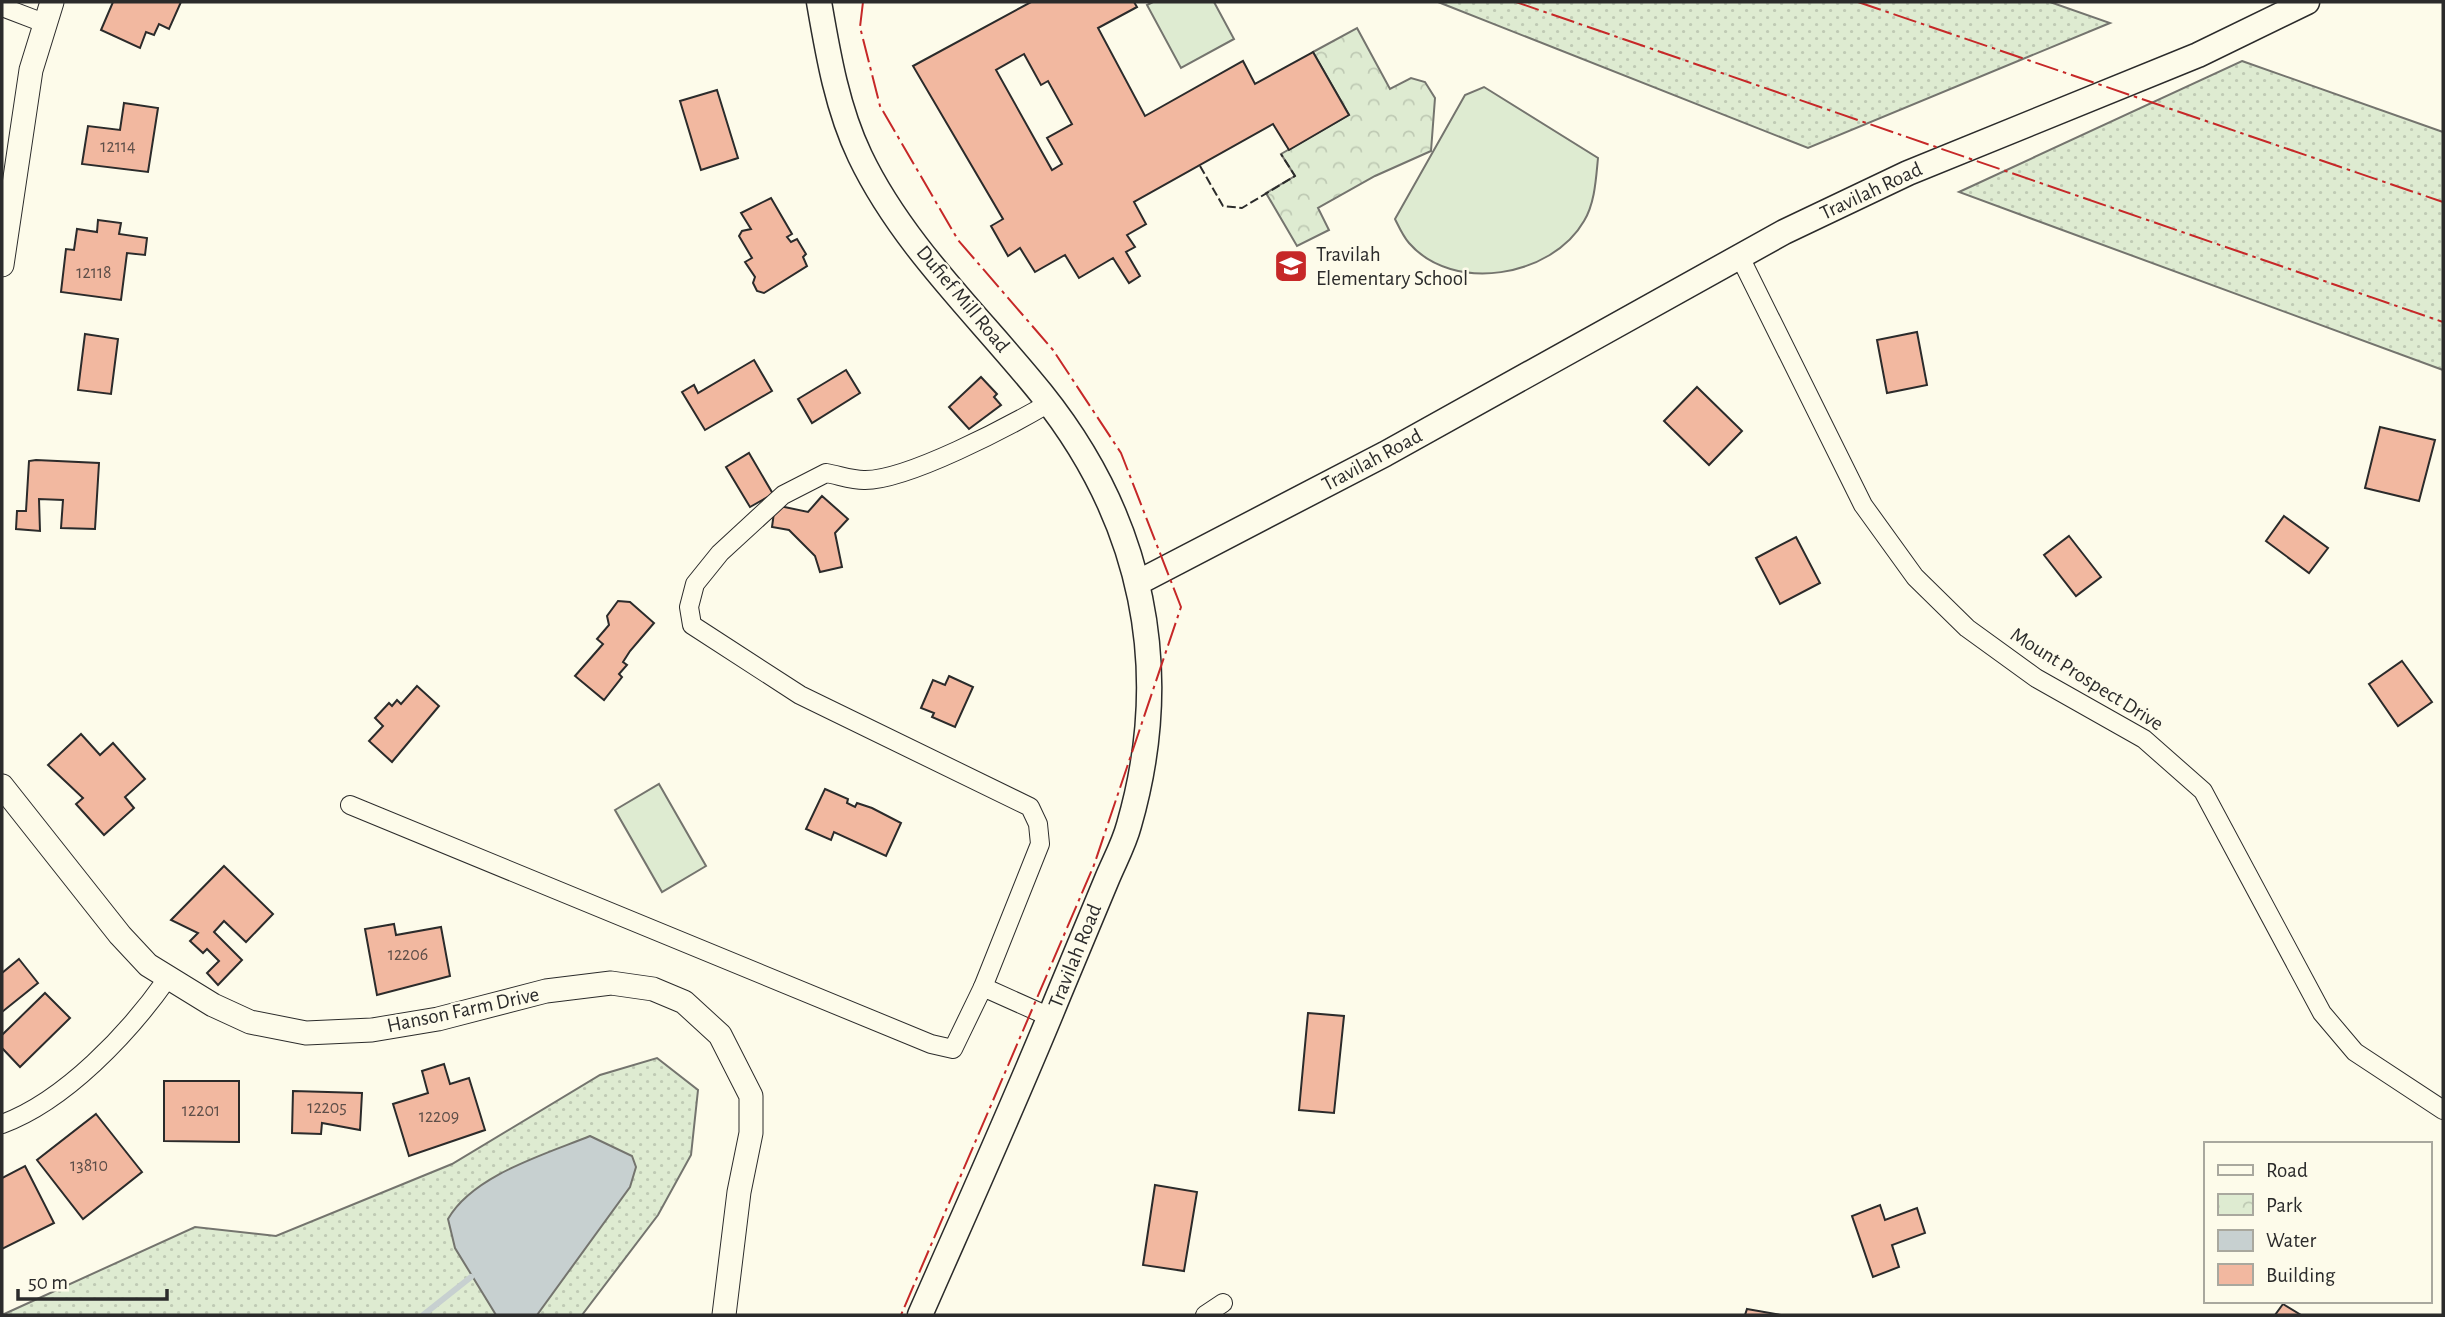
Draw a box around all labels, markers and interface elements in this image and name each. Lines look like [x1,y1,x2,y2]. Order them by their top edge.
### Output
house number: 12114 [100,138,136,156]
street label: Travilah Road [1817,158,1925,224]
street label: Dufief Mill Road [912,242,1014,357]
place label: Travilah Elementary School [1316,244,1468,289]
school or university icon: Travilah Elementary School [1272,247,1310,285]
house number: 12118 [76,264,112,282]
street label: Travilah Road [1319,425,1426,495]
street label: Mount Prospect Drive [2007,624,2167,734]
street label: Travilah Road [1045,901,1105,1011]
house number: 12206 [388,946,428,964]
street label: Hanson Farm Drive [385,984,541,1036]
house number: 12205 [307,1099,347,1117]
house number: 12201 [182,1102,220,1120]
house number: 12209 [419,1108,459,1126]
legend [2204,1142,2431,1303]
house number: 13810 [70,1157,108,1175]
text: Road [2266,1160,2308,1181]
text: Park [2266,1195,2303,1216]
text: Water [2266,1230,2316,1251]
scale bar [18,1258,166,1302]
text: Building [2266,1265,2336,1286]
text: 50 m [28,1272,68,1293]

